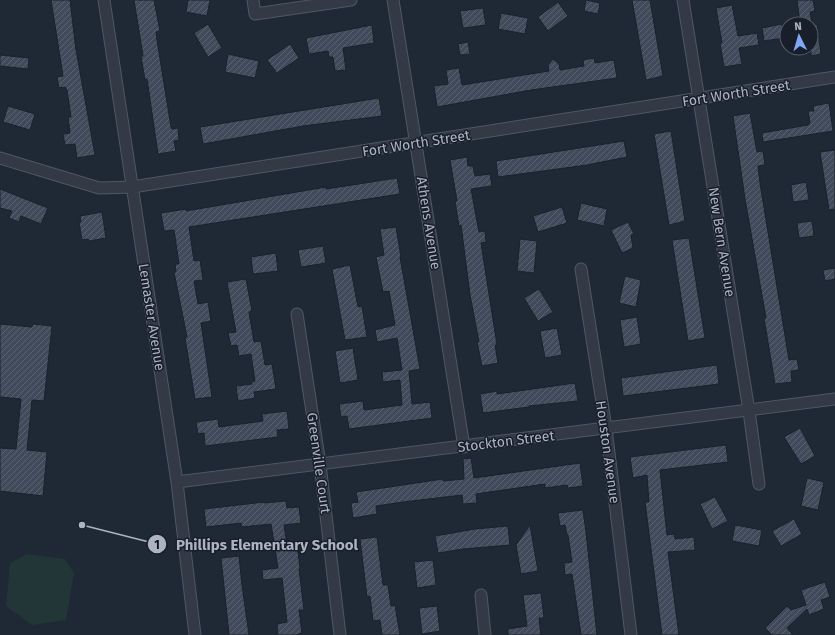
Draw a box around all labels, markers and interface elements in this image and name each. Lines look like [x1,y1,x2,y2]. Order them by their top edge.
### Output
north arrow [779,16,819,56]
text: N [794,20,802,33]
street label: Fort Worth Street [681,76,792,110]
street label: Fort Worth Street [361,126,472,160]
street label: Athens Avenue [413,175,444,271]
street label: New Bern Avenue [704,186,739,298]
street label: Lemaster Avenue [135,262,168,372]
street label: Houston Avenue [592,399,623,505]
street label: Greenville Court [303,411,334,516]
street label: Stockton Street [457,427,556,456]
callout: Phillips Elementary School [147,531,366,558]
text: Phillips Elementary School [176,536,359,554]
text: 1 [154,538,160,552]

